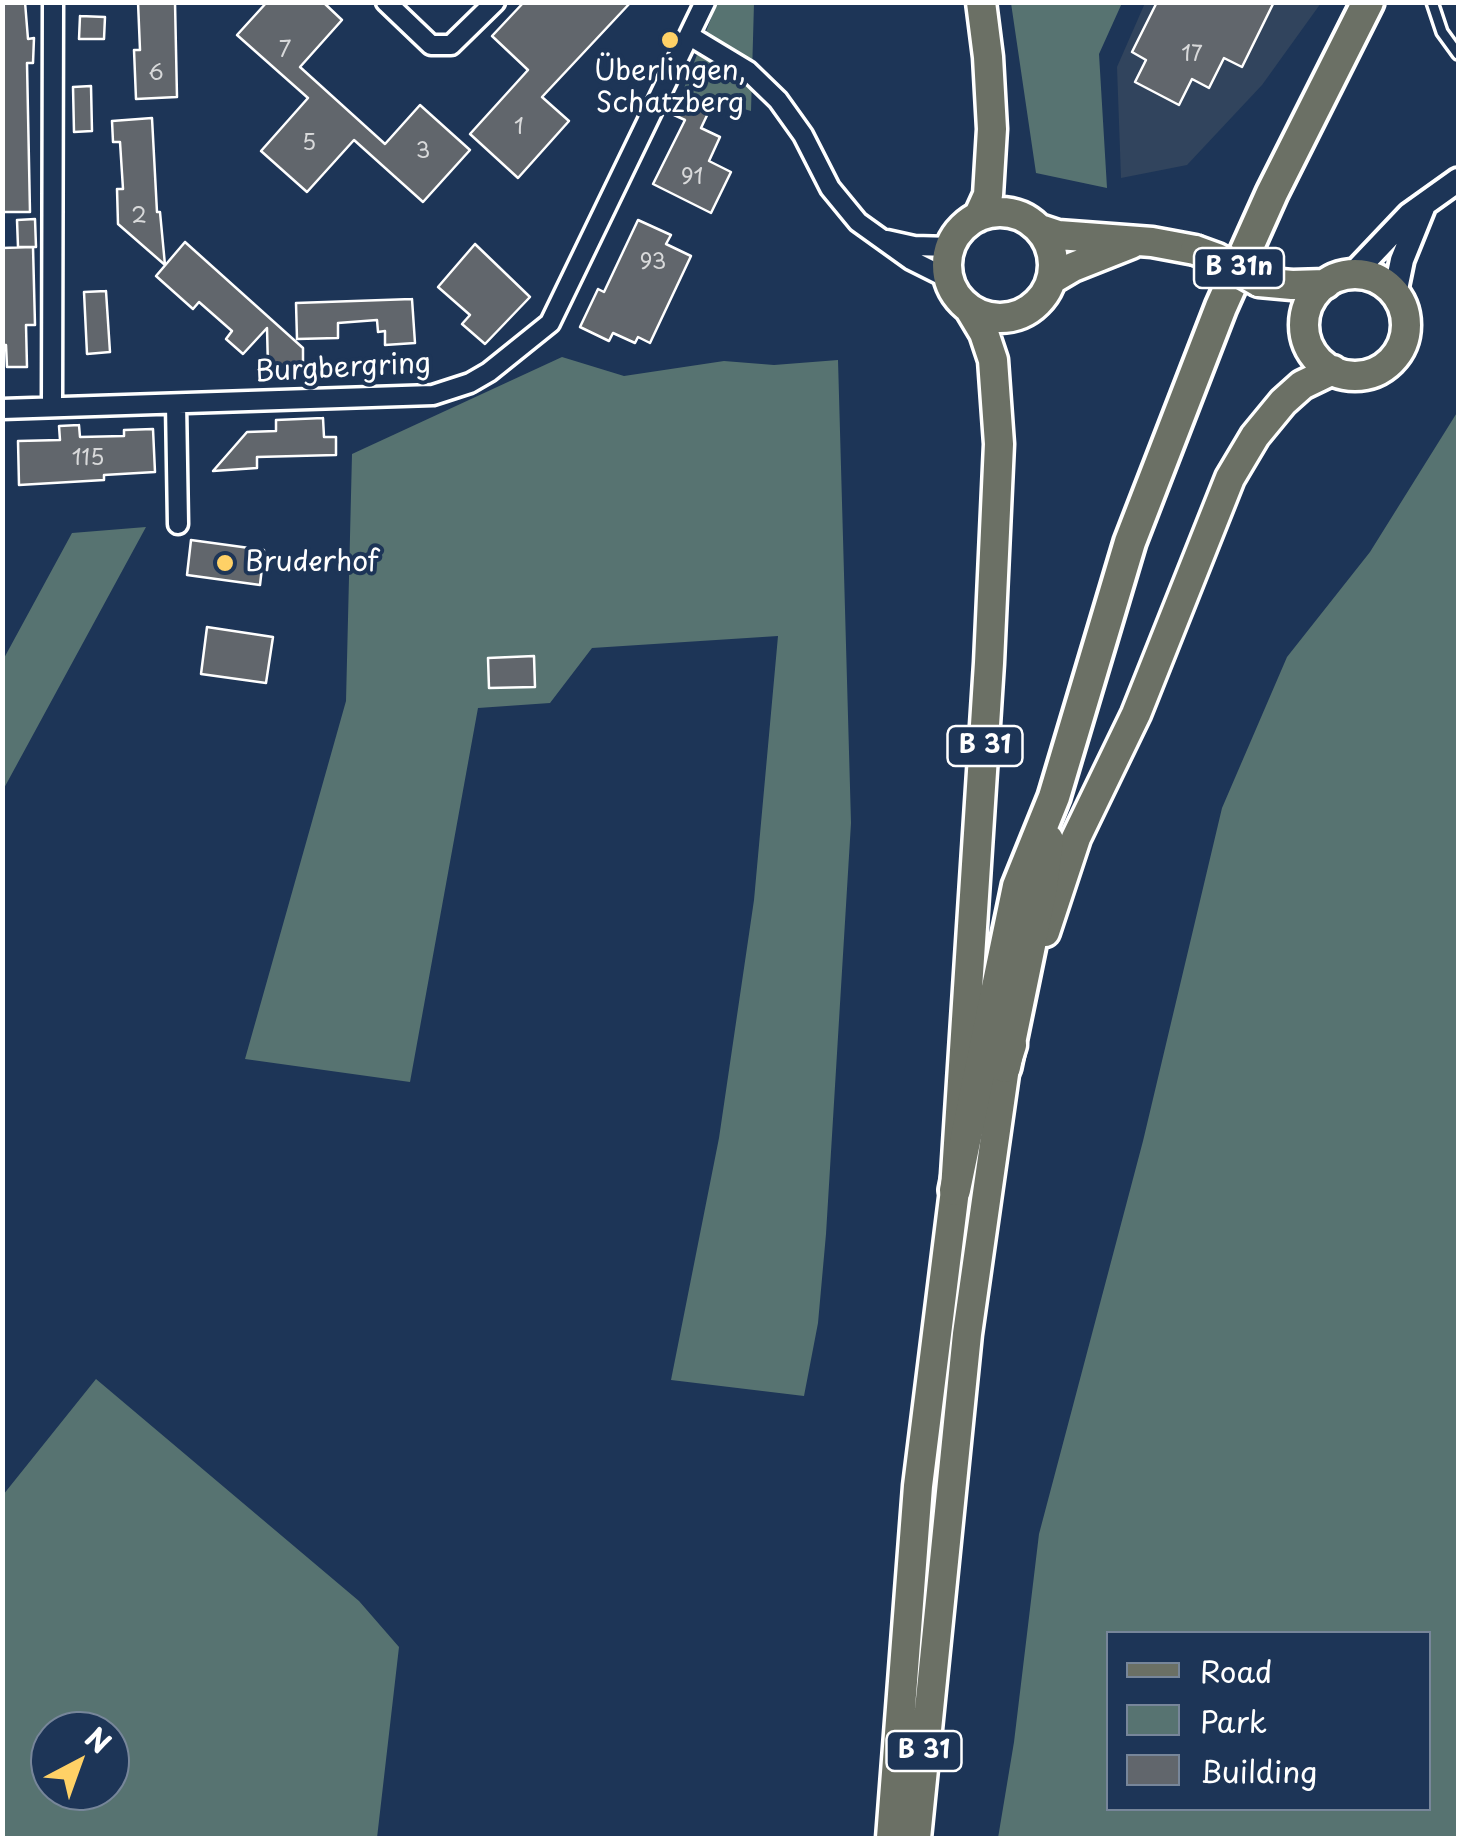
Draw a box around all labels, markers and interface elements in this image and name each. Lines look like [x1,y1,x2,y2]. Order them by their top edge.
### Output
marker: Überlingen, Schatzberg [659,29,681,51]
house number: 7 [279,38,291,64]
house number: 17 [1181,42,1203,68]
place label: Überlingen, Schatzberg [594,55,746,121]
house number: 6 [148,61,164,87]
house number: 1 [514,115,524,141]
house number: 5 [302,131,316,157]
house number: 3 [416,139,430,165]
house number: 91 [681,165,703,191]
house number: 2 [131,204,147,230]
road number: B 31n [1194,248,1284,288]
house number: 93 [640,250,666,276]
street label: Burgbergring [254,348,432,390]
house number: 115 [72,446,104,472]
place label: Bruderhof [245,546,379,580]
marker: Bruderhof [214,552,236,574]
road number: B 31 [948,726,1022,766]
legend [1106,1631,1431,1811]
text: Road [1200,1648,1273,1693]
text: Park [1200,1698,1267,1743]
north arrow [30,1711,130,1811]
text: N [76,1716,121,1763]
road number: B 31 [886,1731,962,1771]
text: Building [1200,1748,1317,1793]

